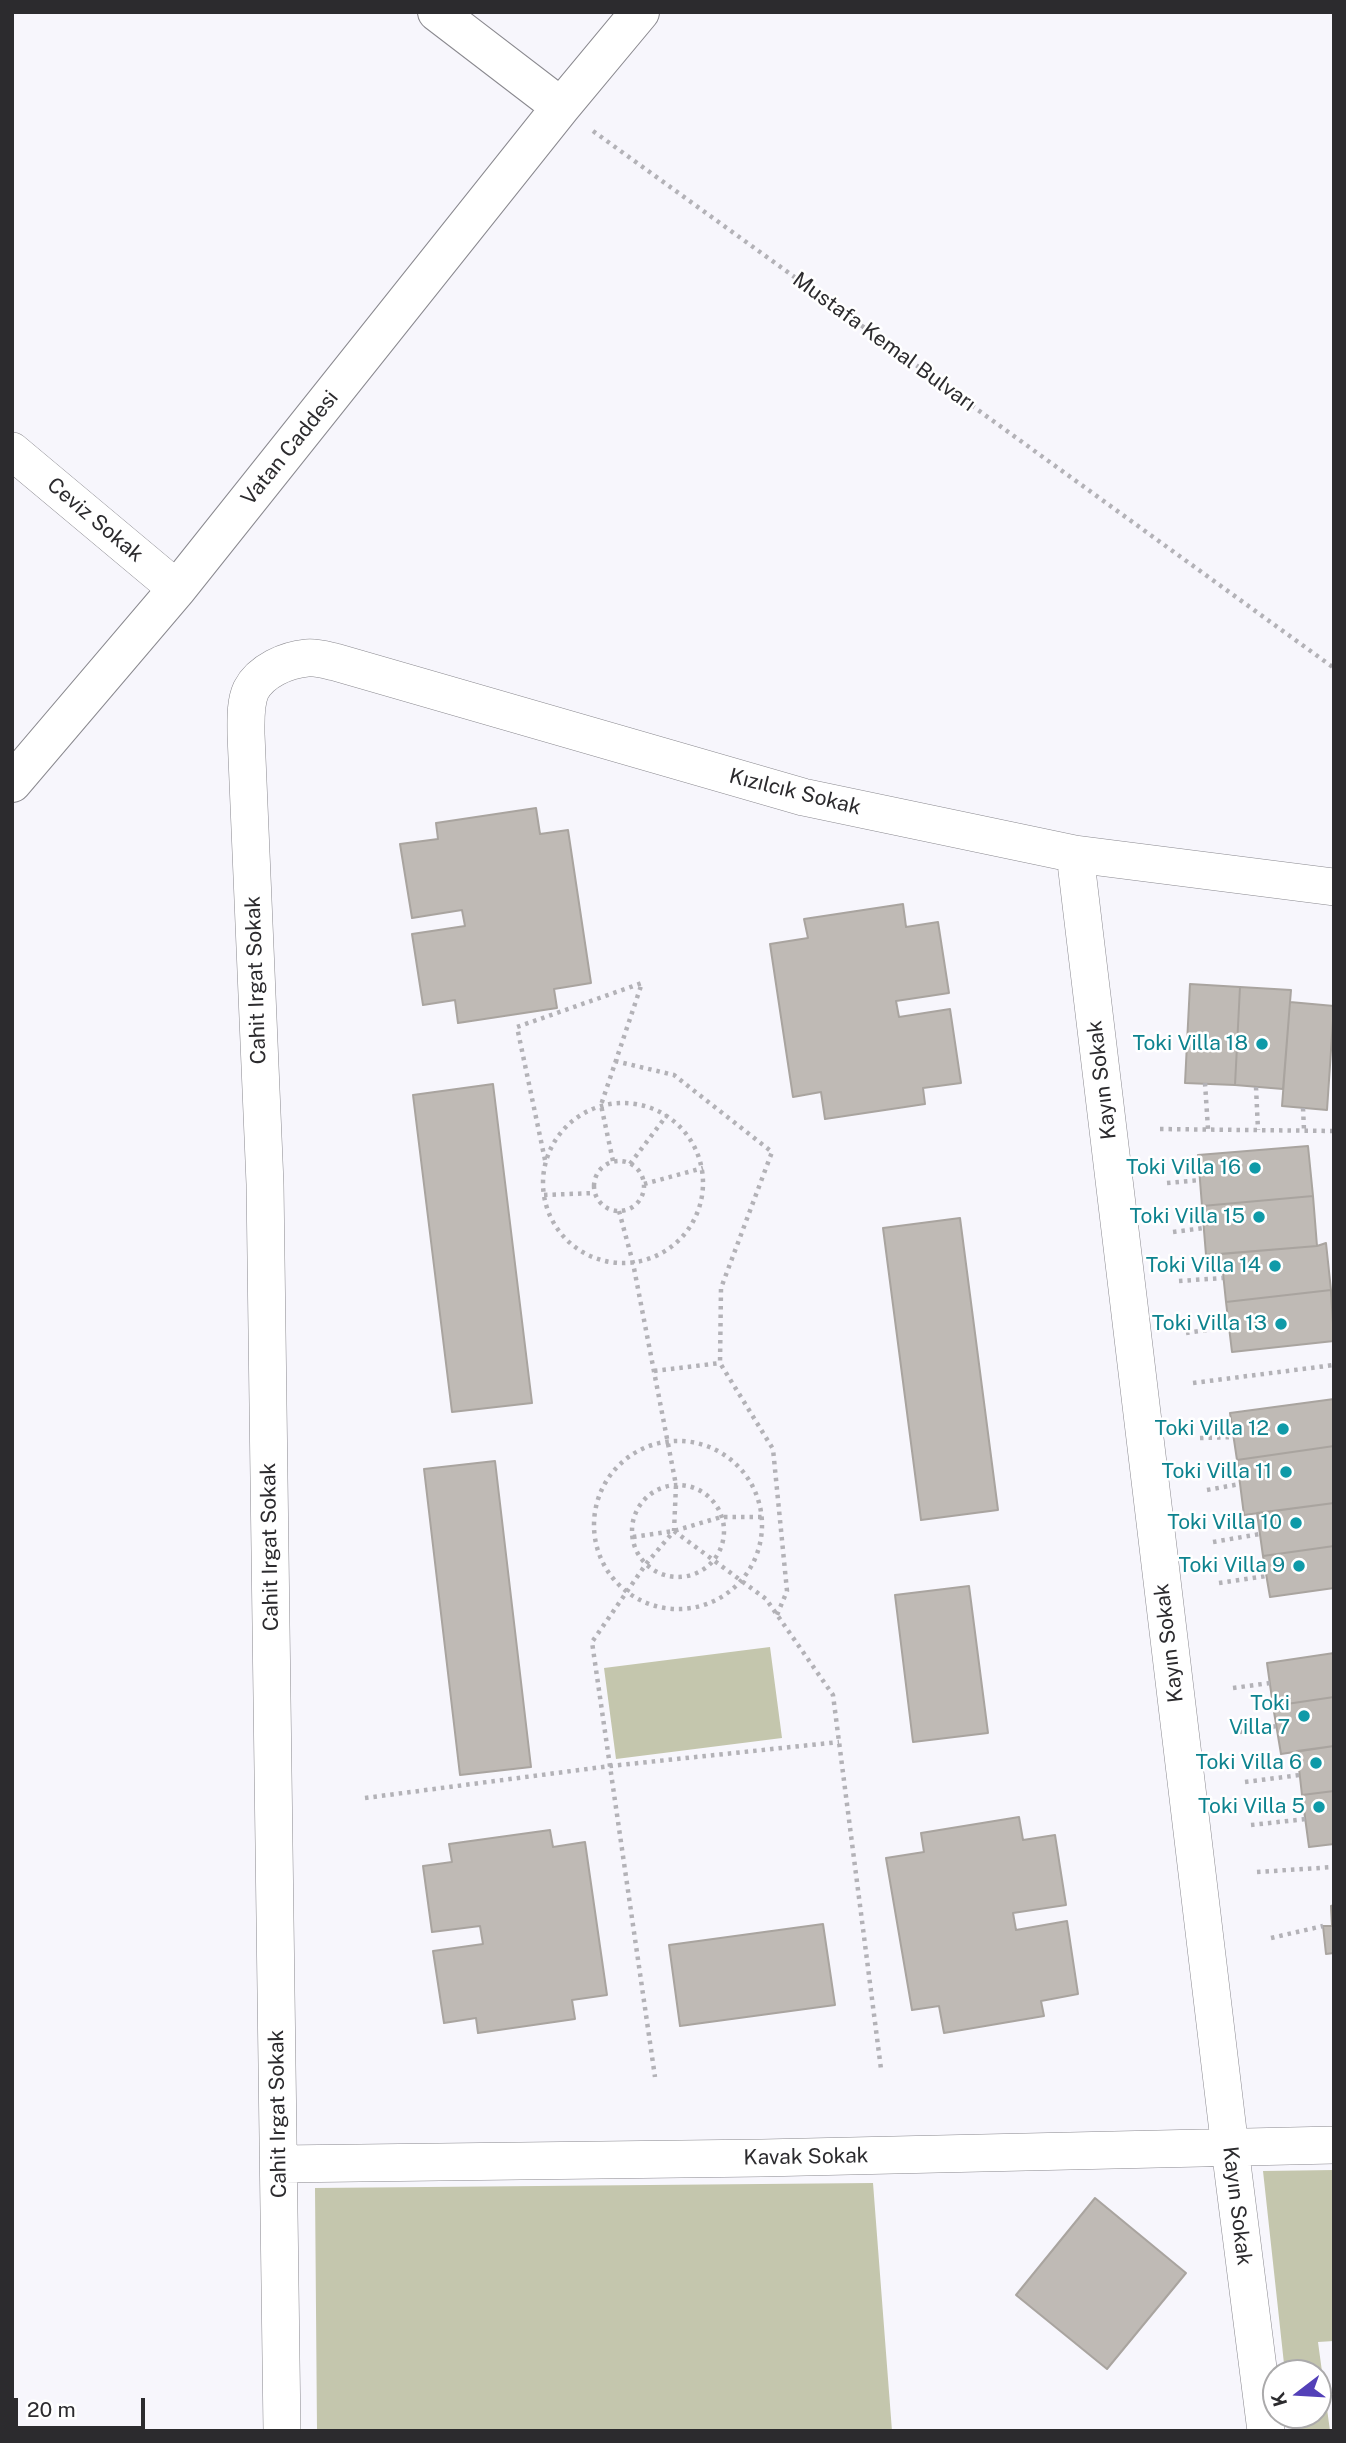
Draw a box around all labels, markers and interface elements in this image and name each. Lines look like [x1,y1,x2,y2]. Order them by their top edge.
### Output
street label: Mustafa Kemal Bulvarı [788,267,980,417]
street label: Vatan Caddesi [236,386,344,510]
street label: Ceviz Sokak [42,472,148,568]
street label: Kızılcık Sokak [727,763,863,821]
street label: Cahit Irgat Sokak [240,895,272,1065]
street label: Kayın Sokak [1082,1019,1122,1141]
place label: Toki Villa 18 [1132,1031,1248,1057]
marker: Toki Villa 18 [1254,1036,1270,1052]
place label: Toki Villa 16 [1126,1155,1241,1181]
marker: Toki Villa 16 [1247,1160,1263,1176]
place label: Toki Villa 15 [1130,1204,1245,1230]
marker: Toki Villa 15 [1251,1209,1267,1225]
place label: Toki Villa 14 [1146,1253,1261,1279]
marker: Toki Villa 14 [1267,1258,1283,1274]
place label: Toki Villa 13 [1152,1311,1267,1337]
marker: Toki Villa 13 [1273,1316,1289,1332]
place label: Toki Villa 12 [1154,1416,1269,1442]
marker: Toki Villa 12 [1275,1421,1291,1437]
place label: Toki Villa 11 [1161,1459,1272,1485]
street label: Cahit Irgat Sokak [256,1463,284,1631]
marker: Toki Villa 11 [1278,1464,1294,1480]
place label: Toki Villa 10 [1167,1510,1282,1536]
marker: Toki Villa 10 [1288,1515,1304,1531]
place label: Toki Villa 9 [1178,1553,1285,1579]
marker: Toki Villa 9 [1291,1558,1307,1574]
street label: Kayın Sokak [1149,1582,1189,1704]
place label: Toki Villa 7 [1229,1691,1290,1741]
marker: Toki Villa 7 [1296,1708,1312,1724]
place label: Toki Villa 6 [1195,1750,1302,1776]
marker: Toki Villa 6 [1308,1755,1324,1771]
place label: Toki Villa 5 [1198,1794,1305,1820]
marker: Toki Villa 5 [1311,1799,1327,1815]
street label: Cahit Irgat Sokak [264,2030,292,2198]
street label: Kavak Sokak [743,2143,869,2171]
street label: Kayın Sokak [1217,2145,1257,2267]
north arrow [1262,2359,1332,2429]
scale bar [18,2384,149,2428]
text: K [1266,2390,1291,2409]
text: 20 m [27,2397,76,2422]

